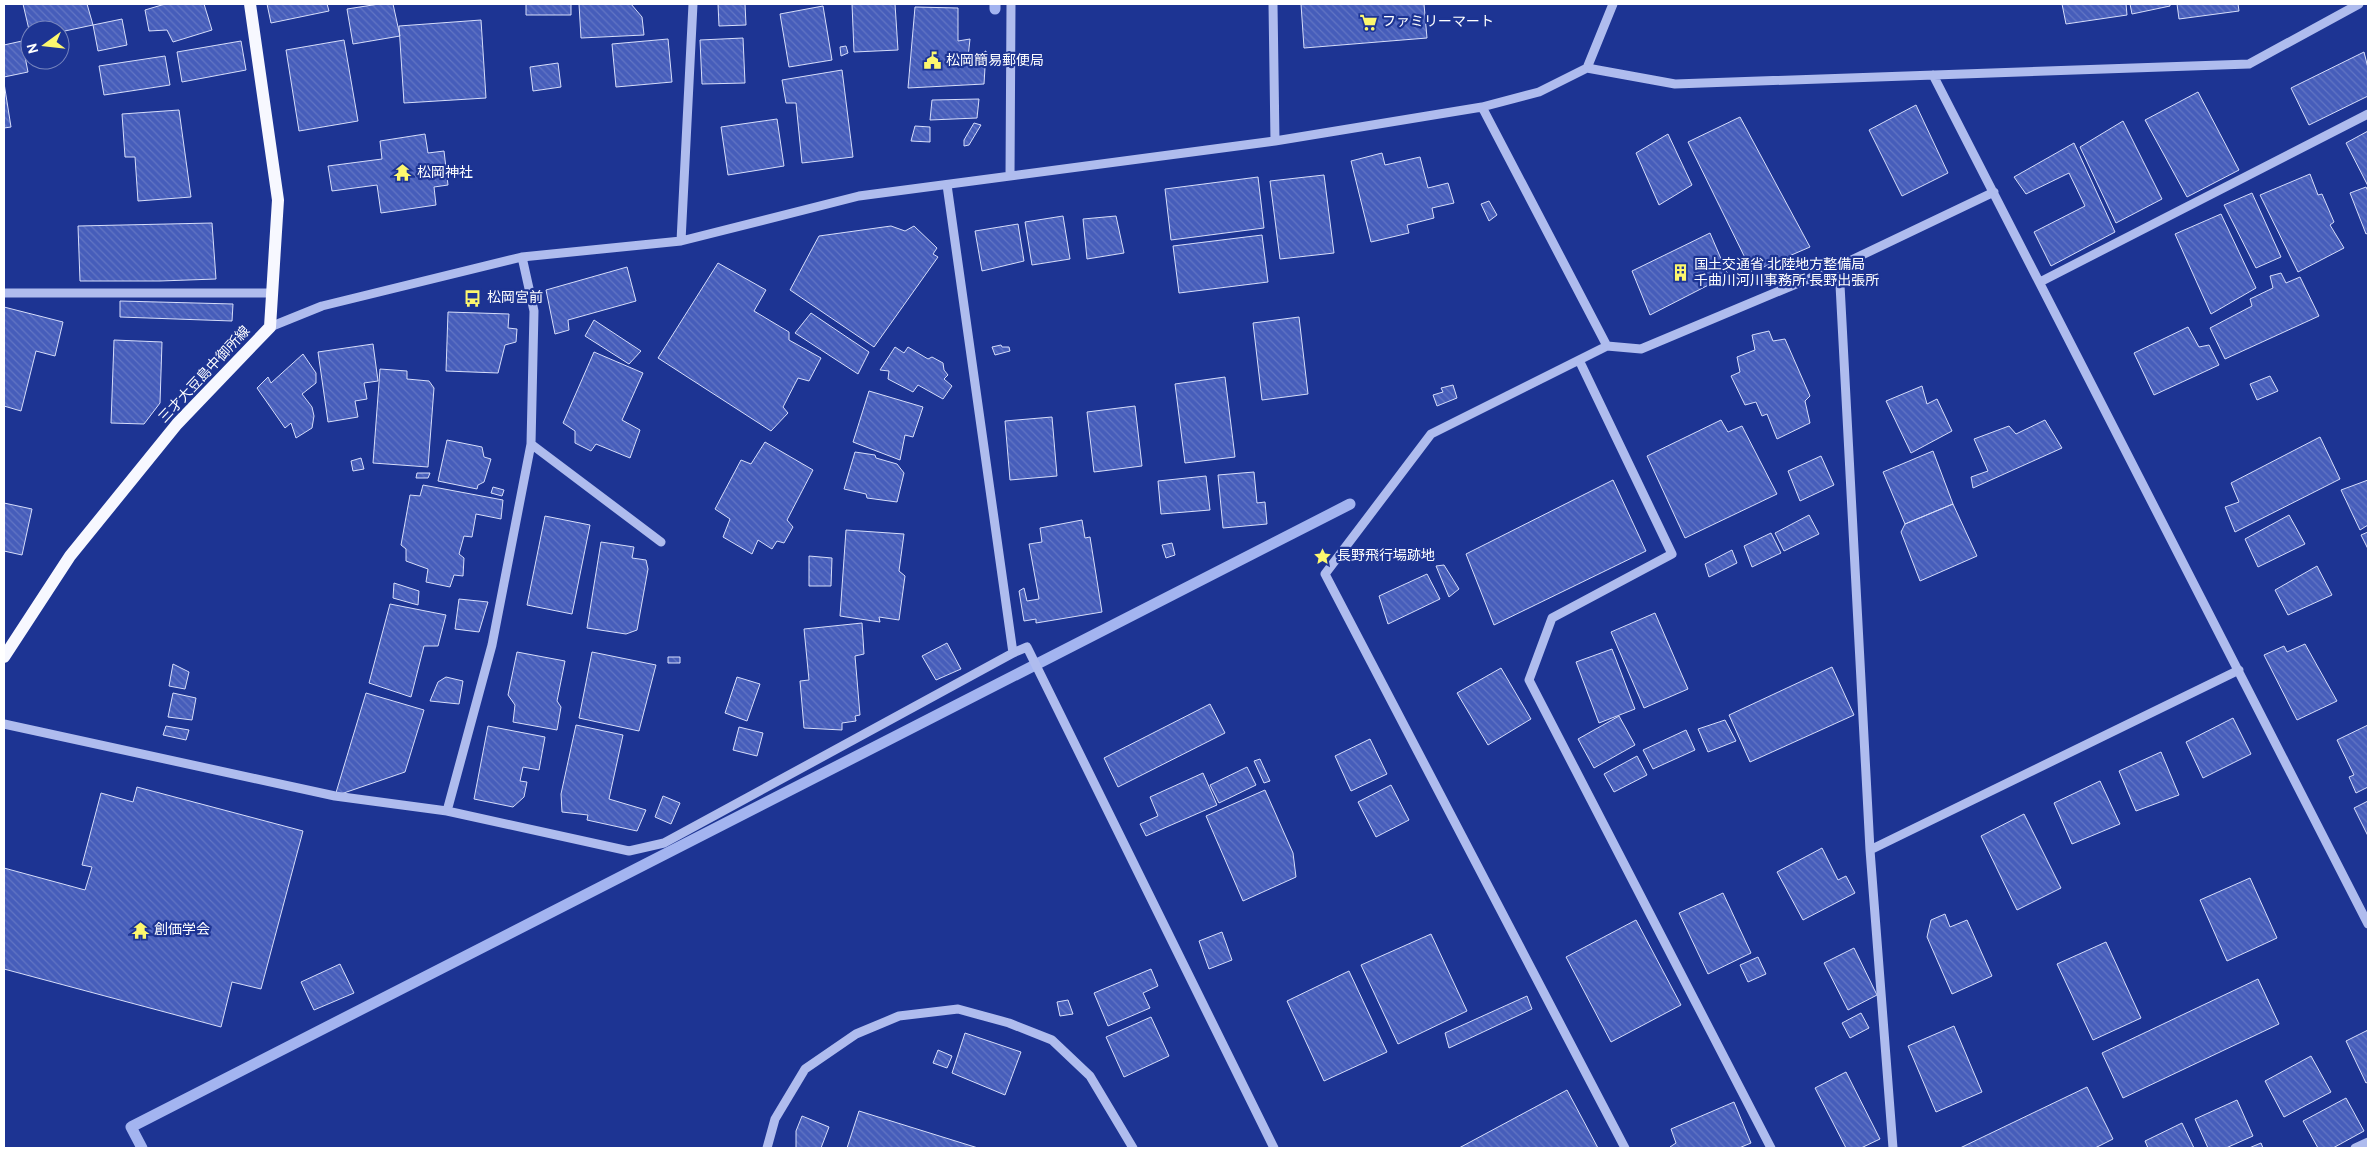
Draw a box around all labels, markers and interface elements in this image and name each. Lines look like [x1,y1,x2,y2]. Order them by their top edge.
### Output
supermarket icon: ファミリーマート [1358,12,1378,32]
place label: ファミリーマート [1382,14,1494,31]
north arrow [20,20,70,70]
text: N [24,41,43,55]
public building icon: 松岡簡易郵便局 [922,51,942,71]
place label: 松岡簡易郵便局 [946,53,1044,70]
temple icon: 松岡神社 [393,163,413,183]
place label: 松岡神社 [417,165,473,182]
place label: 国土交通省 北陸地方整備局 千曲川河川事務所 長野出張所 [1694,256,1879,290]
building icon: 国土交通省 北陸地方整備局 千曲川河川事務所 長野出張所 [1670,263,1690,283]
bus stop icon: 松岡宮前 [463,288,483,308]
place label: 松岡宮前 [487,289,543,307]
street label: 三才大豆島中御所線 [156,323,254,427]
place icon: 長野飛行場跡地 [1313,546,1333,566]
place label: 長野飛行場跡地 [1337,548,1435,565]
temple icon: 創価学会 [130,920,150,940]
place label: 創価学会 [154,922,210,939]

